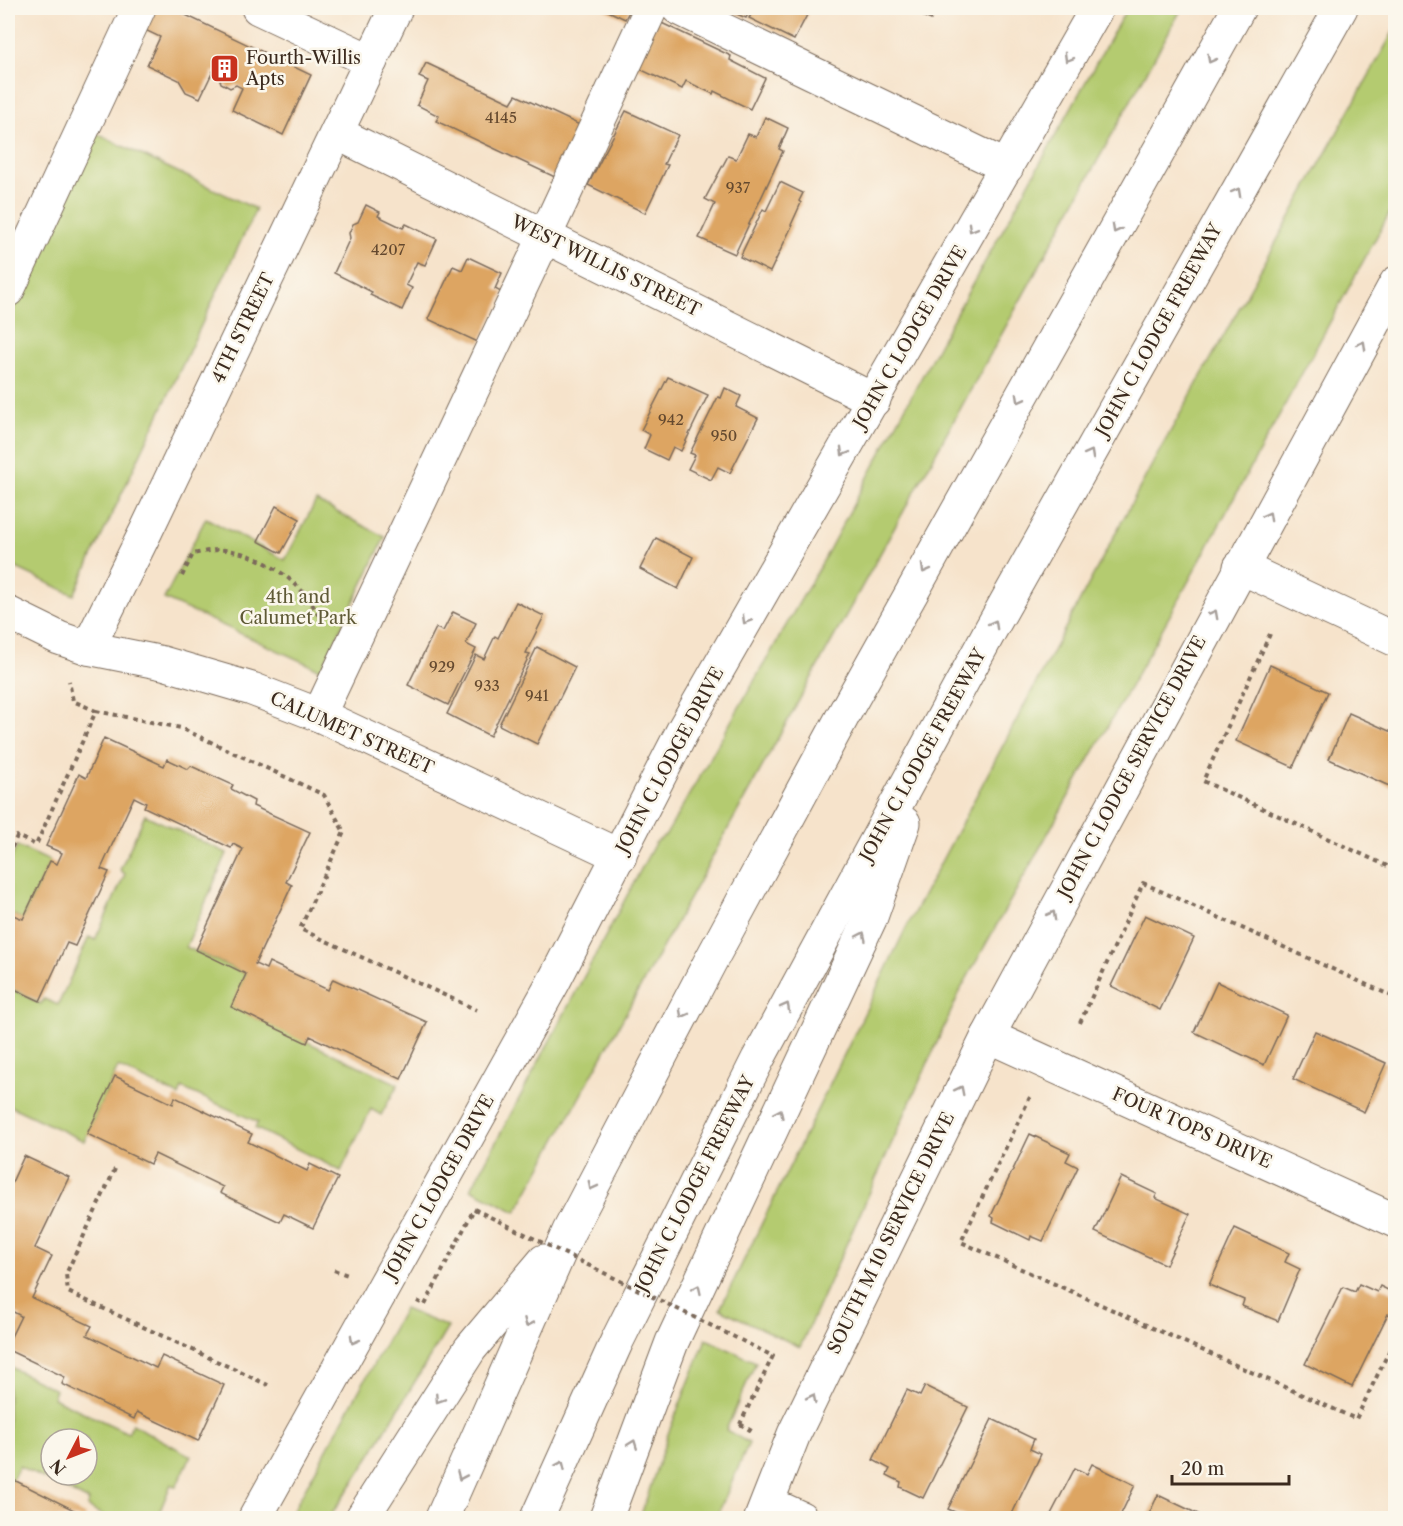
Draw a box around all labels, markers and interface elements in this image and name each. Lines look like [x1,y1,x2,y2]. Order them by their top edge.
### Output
place label: Fourth-Willis Apts [245,47,361,90]
building icon: Fourth-Willis Apts [209,52,241,84]
one-way arrow [1064,52,1076,62]
one-way arrow [1206,52,1218,63]
house number: 4145 [485,108,517,127]
house number: 937 [726,178,751,197]
one-way arrow [1230,188,1241,198]
street label: WEST WILLIS STREET [507,210,705,322]
street label: JOHN C LODGE FREEWAY [1090,218,1228,443]
one-way arrow [968,222,979,232]
one-way arrow [1111,223,1123,233]
house number: 4207 [371,240,406,259]
street label: JOHN C LODGE DRIVE [847,242,971,435]
street label: 4TH STREET [207,269,279,387]
one-way arrow [1354,341,1366,351]
one-way arrow [1016,393,1028,403]
house number: 942 [658,410,684,429]
house number: 950 [711,426,737,445]
one-way arrow [840,446,851,456]
one-way arrow [1082,449,1094,460]
one-way arrow [1261,512,1272,522]
one-way arrow [921,563,932,573]
park label: 4th and Calumet Park [240,586,358,629]
one-way arrow [1207,610,1218,621]
one-way arrow [741,614,753,624]
one-way arrow [987,620,998,630]
street label: JOHN C LODGE SERVICE DRIVE [1052,632,1211,905]
street label: JOHN C LODGE FREEWAY [854,643,992,868]
house number: 929 [429,657,455,676]
street label: JOHN C LODGE DRIVE [610,663,728,859]
house number: 933 [474,676,500,695]
house number: 941 [525,686,550,705]
street label: CALUMET STREET [267,687,438,779]
one-way arrow [1045,911,1056,921]
one-way arrow [855,932,867,943]
one-way arrow [779,1003,790,1013]
one-way arrow [679,1007,690,1018]
street label: JOHN C LODGE FREEWAY [629,1071,760,1299]
street label: FOUR TOPS DRIVE [1109,1083,1275,1173]
one-way arrow [953,1085,965,1096]
street label: JOHN C LODGE DRIVE [378,1091,499,1286]
one-way arrow [772,1108,784,1119]
street label: SOUTH M 10 SERVICE DRIVE [823,1109,959,1357]
one-way arrow [588,1180,599,1190]
one-way arrow [689,1285,701,1296]
one-way arrow [524,1317,536,1328]
one-way arrow [350,1334,361,1344]
one-way arrow [435,1392,446,1403]
one-way arrow [804,1393,816,1404]
north arrow [39,1427,99,1487]
one-way arrow [626,1439,639,1450]
scale bar [1172,1448,1289,1486]
text: N [46,1455,70,1479]
text: 20 m [1181,1458,1225,1480]
one-way arrow [554,1461,566,1472]
one-way arrow [456,1470,468,1481]

